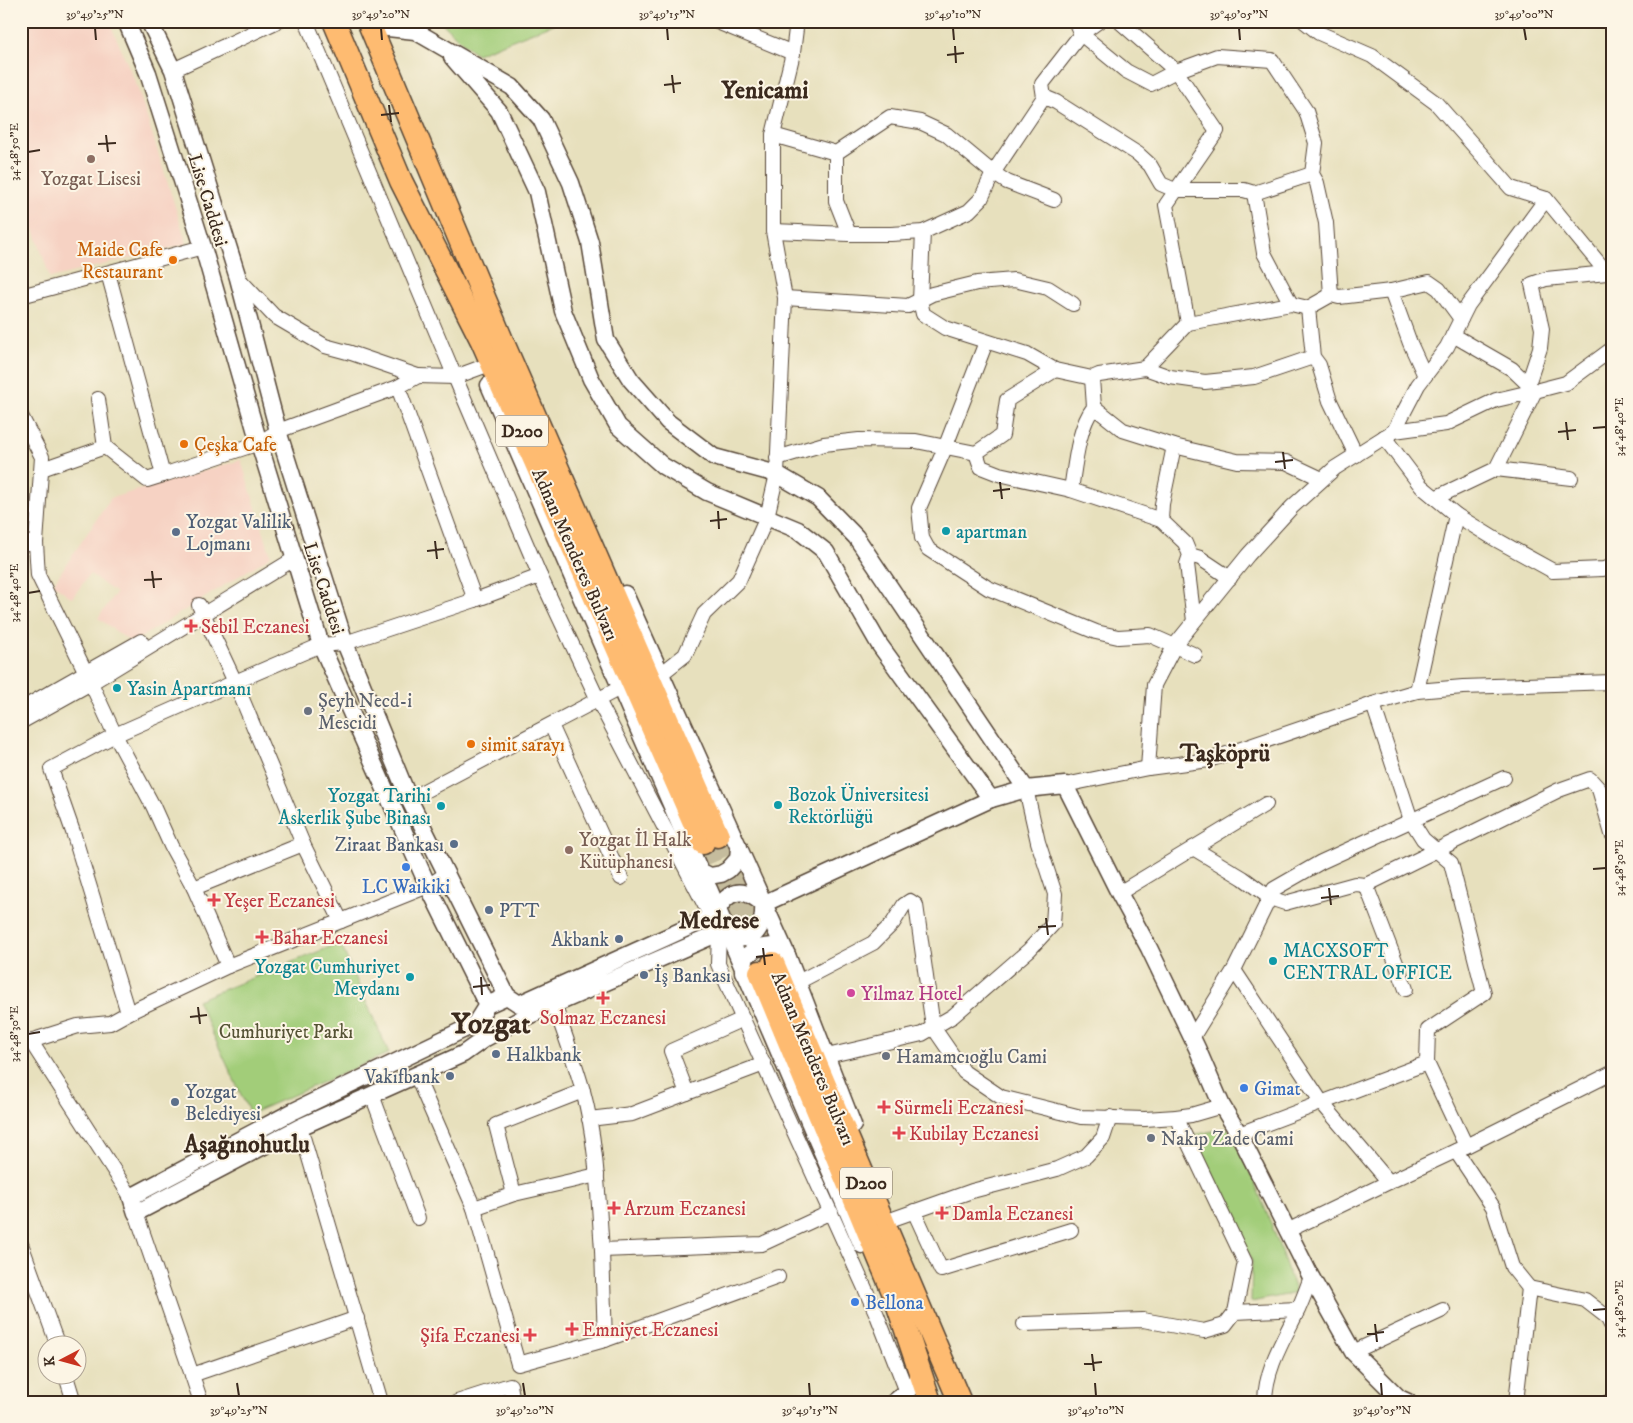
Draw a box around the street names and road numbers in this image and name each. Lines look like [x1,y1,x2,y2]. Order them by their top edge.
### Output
street label: Lise Caddesi [183,151,233,250]
road number: D200 [496,416,548,446]
street label: Adnan Menderes Bulvarı [526,465,623,644]
street label: Lise Caddesi [298,539,349,638]
street label: Adnan Menderes Bulvarı [766,968,860,1149]
road number: D200 [840,1168,892,1198]

